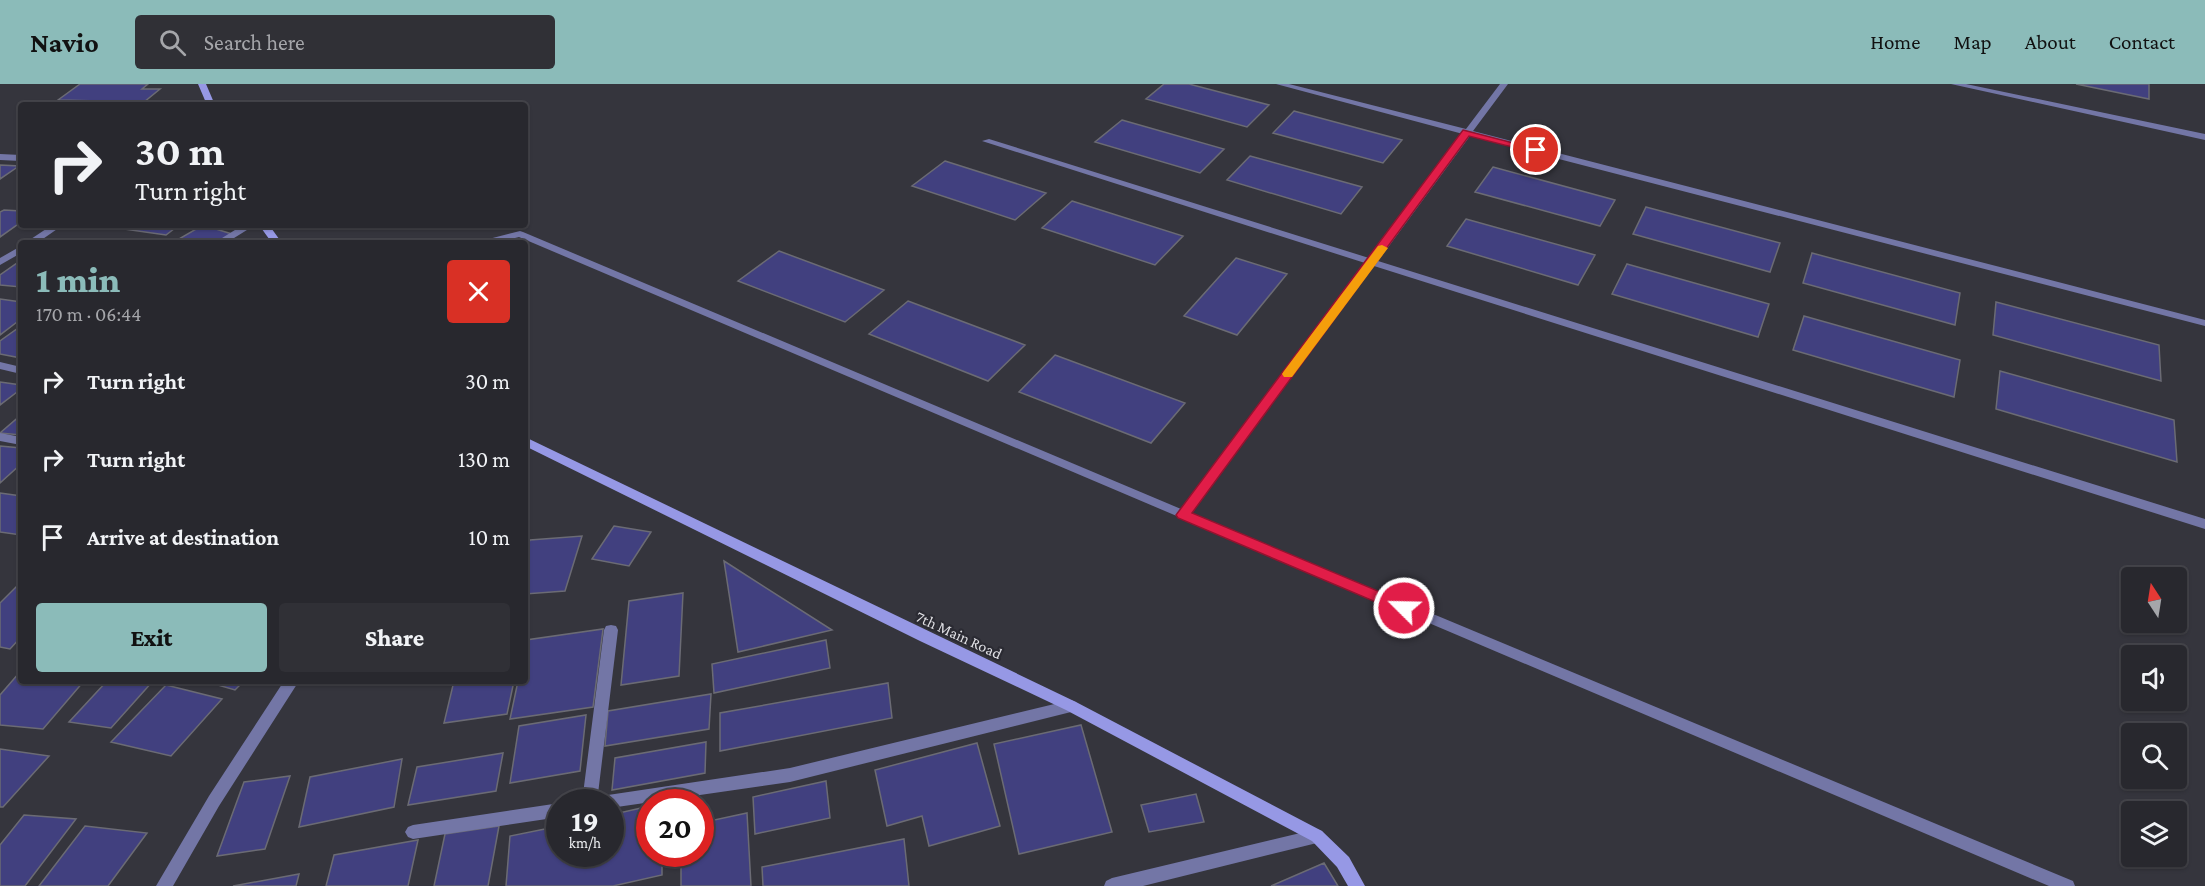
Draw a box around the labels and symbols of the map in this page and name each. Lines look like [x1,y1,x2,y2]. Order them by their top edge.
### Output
pin [1510,124,1561,175]
north arrow [2121,567,2187,633]
position arrow [1372,576,1436,640]
street label: 7th Main Road [913,608,1005,663]
speed limit sign: 20 [636,789,714,867]

